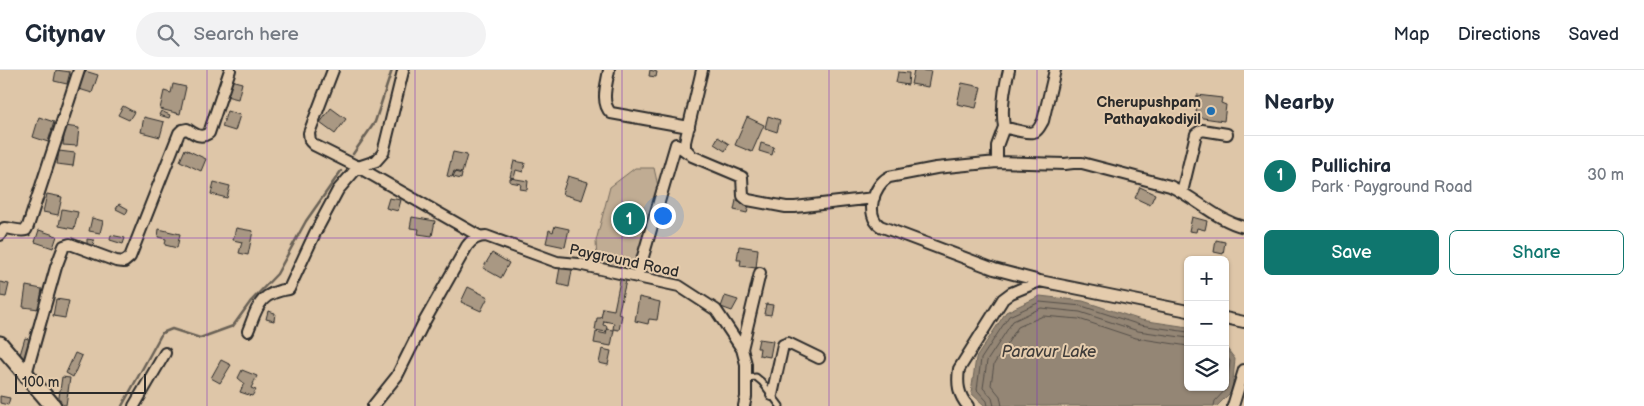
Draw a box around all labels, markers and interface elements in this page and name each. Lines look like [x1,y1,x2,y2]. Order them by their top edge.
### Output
search box [136,12,486,57]
text: Citynav [25,20,106,49]
icon: search [154,21,182,49]
text: Search here [194,23,299,46]
text: Map [1394,24,1430,45]
text: Directions [1458,24,1540,45]
text: Saved [1568,24,1619,45]
text: Nearby [1264,90,1334,115]
place label: Cherupushpam Pathayakodiyil [1097,93,1201,129]
marker: Cherupushpam Pathayakodiyil [1205,105,1217,117]
text: Pullichira [1311,155,1391,178]
text: 1 [1277,166,1283,185]
text: 30 m [1587,166,1624,185]
text: Park · Payground Road [1311,178,1473,197]
pin: 1 [613,200,645,238]
your location [650,203,676,229]
button: Save [1264,230,1439,275]
button: Share [1449,230,1624,275]
street label: Payground Road [567,240,681,282]
map controls [1184,256,1229,391]
button: + [1184,256,1229,301]
button: − [1184,301,1229,346]
water label: Paravur Lake [1002,343,1096,362]
button: layers [1184,346,1229,391]
scale bar [15,371,146,394]
text: 100 m [22,374,59,391]

